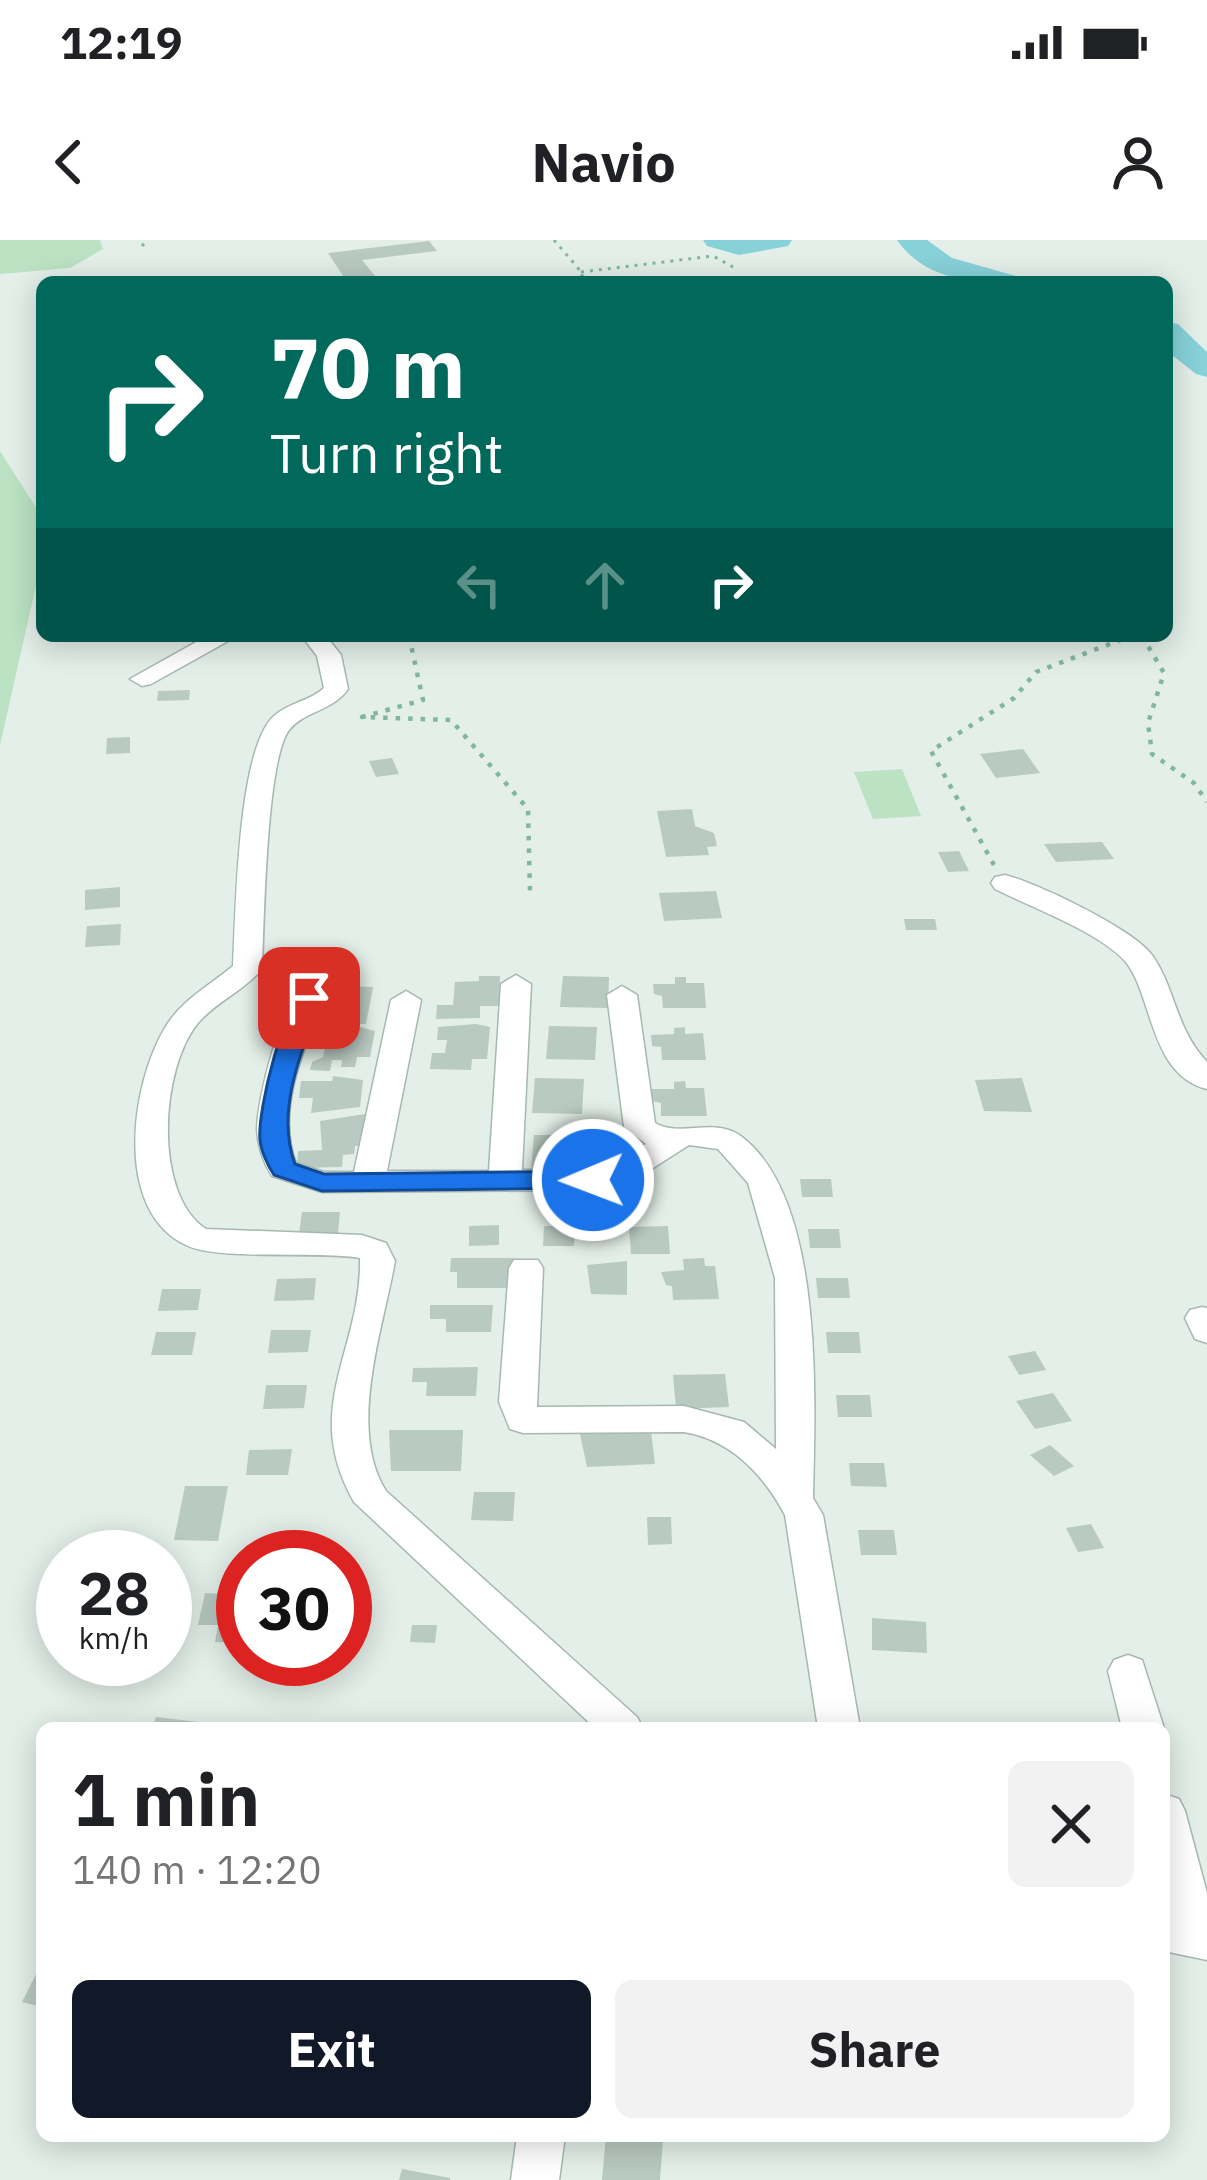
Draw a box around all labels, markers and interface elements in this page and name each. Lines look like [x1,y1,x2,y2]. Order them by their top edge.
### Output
text: 12:19 [60,13,183,71]
text: Navio [531,127,676,197]
icon: back [36,129,102,195]
icon: person [1105,129,1171,195]
text: 70 m [270,312,466,421]
icon: right [72,324,228,480]
text: Turn right [270,418,504,488]
icon: left [446,552,512,618]
icon: ahead [572,552,638,618]
icon: right [698,552,764,618]
pin [258,947,360,1049]
icon: arrive [276,965,342,1031]
position arrow [530,1117,656,1243]
speed limit sign: 30 [216,1530,372,1686]
text: 28 [78,1553,150,1632]
text: km/h [79,1618,149,1657]
text: 1 min [72,1752,260,1846]
button: close [1008,1761,1134,1887]
text: 140 m · 12:20 [72,1844,322,1895]
button: Exit [72,1980,591,2118]
button: Share [615,1980,1134,2118]

